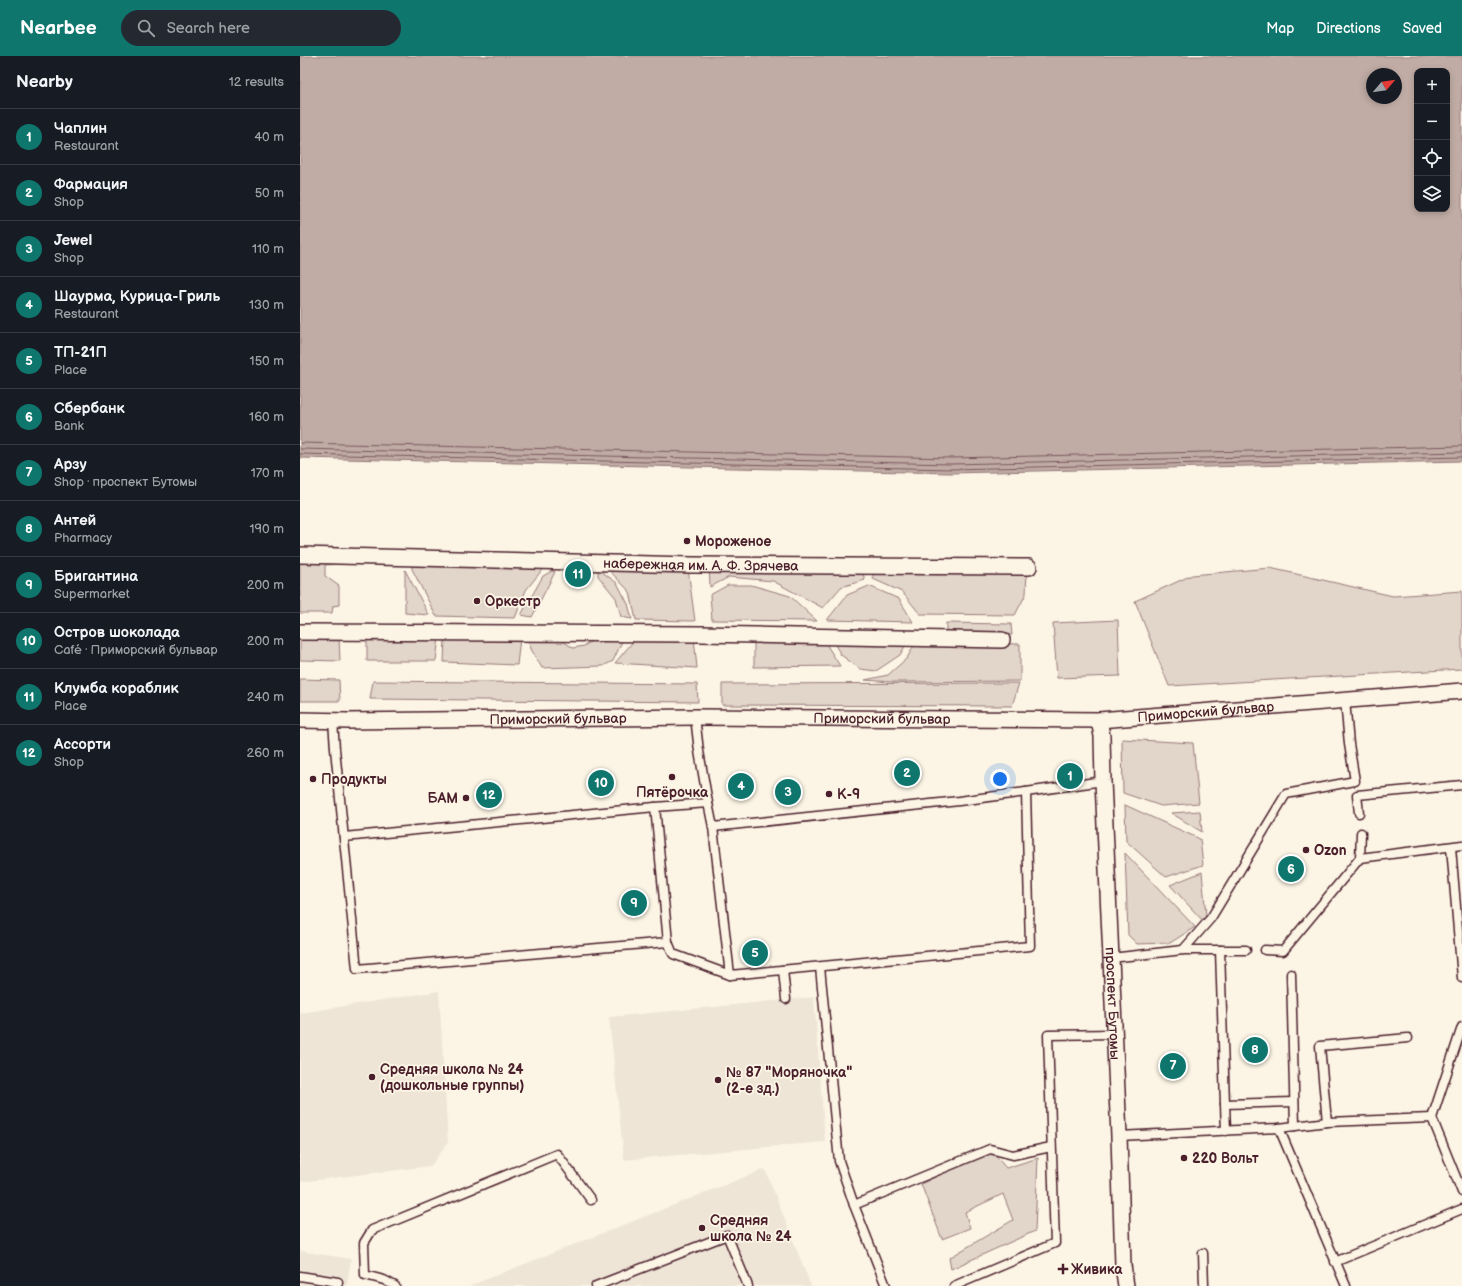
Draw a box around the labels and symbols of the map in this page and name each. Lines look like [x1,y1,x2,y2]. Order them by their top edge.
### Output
north arrow [1366,68,1402,104]
place label: Мороженое [695,533,772,550]
marker: Мороженое [682,536,692,546]
street label: набережная им. А. Ф. Зрячева [603,555,799,575]
pin: 11 [565,559,591,589]
place label: Оркестр [485,593,542,610]
marker: Оркестр [472,596,482,606]
street label: Приморский бульвар [1137,698,1275,726]
street label: Приморский бульвар [489,710,627,728]
street label: Приморский бульвар [813,710,951,728]
pin: 2 [894,758,920,788]
pin: 1 [1057,761,1083,791]
pin: 10 [588,768,614,798]
your location [990,769,1010,789]
place label: Продукты [321,771,387,788]
pin: 4 [728,771,754,801]
marker: Пятёрочка [667,772,677,782]
marker: Продукты [308,774,318,784]
pin: 3 [775,777,801,807]
pin: 12 [476,780,502,810]
place label: Пятёрочка [636,784,709,801]
place label: К-9 [837,786,860,803]
marker: К-9 [824,789,834,799]
place label: БАМ [428,790,458,807]
marker: БАМ [461,793,471,803]
place label: Ozon [1314,842,1347,859]
marker: Ozon [1301,845,1311,855]
pin: 6 [1278,854,1304,884]
pin: 9 [621,888,647,918]
pin: 5 [742,938,768,968]
street label: проспект Бутомы [1101,947,1124,1060]
pin: 8 [1242,1035,1268,1065]
pin: 7 [1160,1051,1186,1081]
place label: Средняя школа № 24 (дошкольные группы) [380,1061,524,1094]
place label: № 87 "Моряночка" (2-е зд.) [726,1064,852,1097]
marker: Средняя школа № 24 (дошкольные группы) [367,1072,377,1082]
marker: № 87 "Моряночка" (2-е зд.) [713,1075,723,1085]
place label: 220 Вольт [1192,1150,1259,1167]
marker: 220 Вольт [1179,1153,1189,1163]
place label: Средняя школа № 24 [710,1212,792,1245]
marker: Средняя школа № 24 [697,1223,707,1233]
place label: Живика [1071,1261,1123,1278]
marker: Живика [1058,1264,1068,1274]

